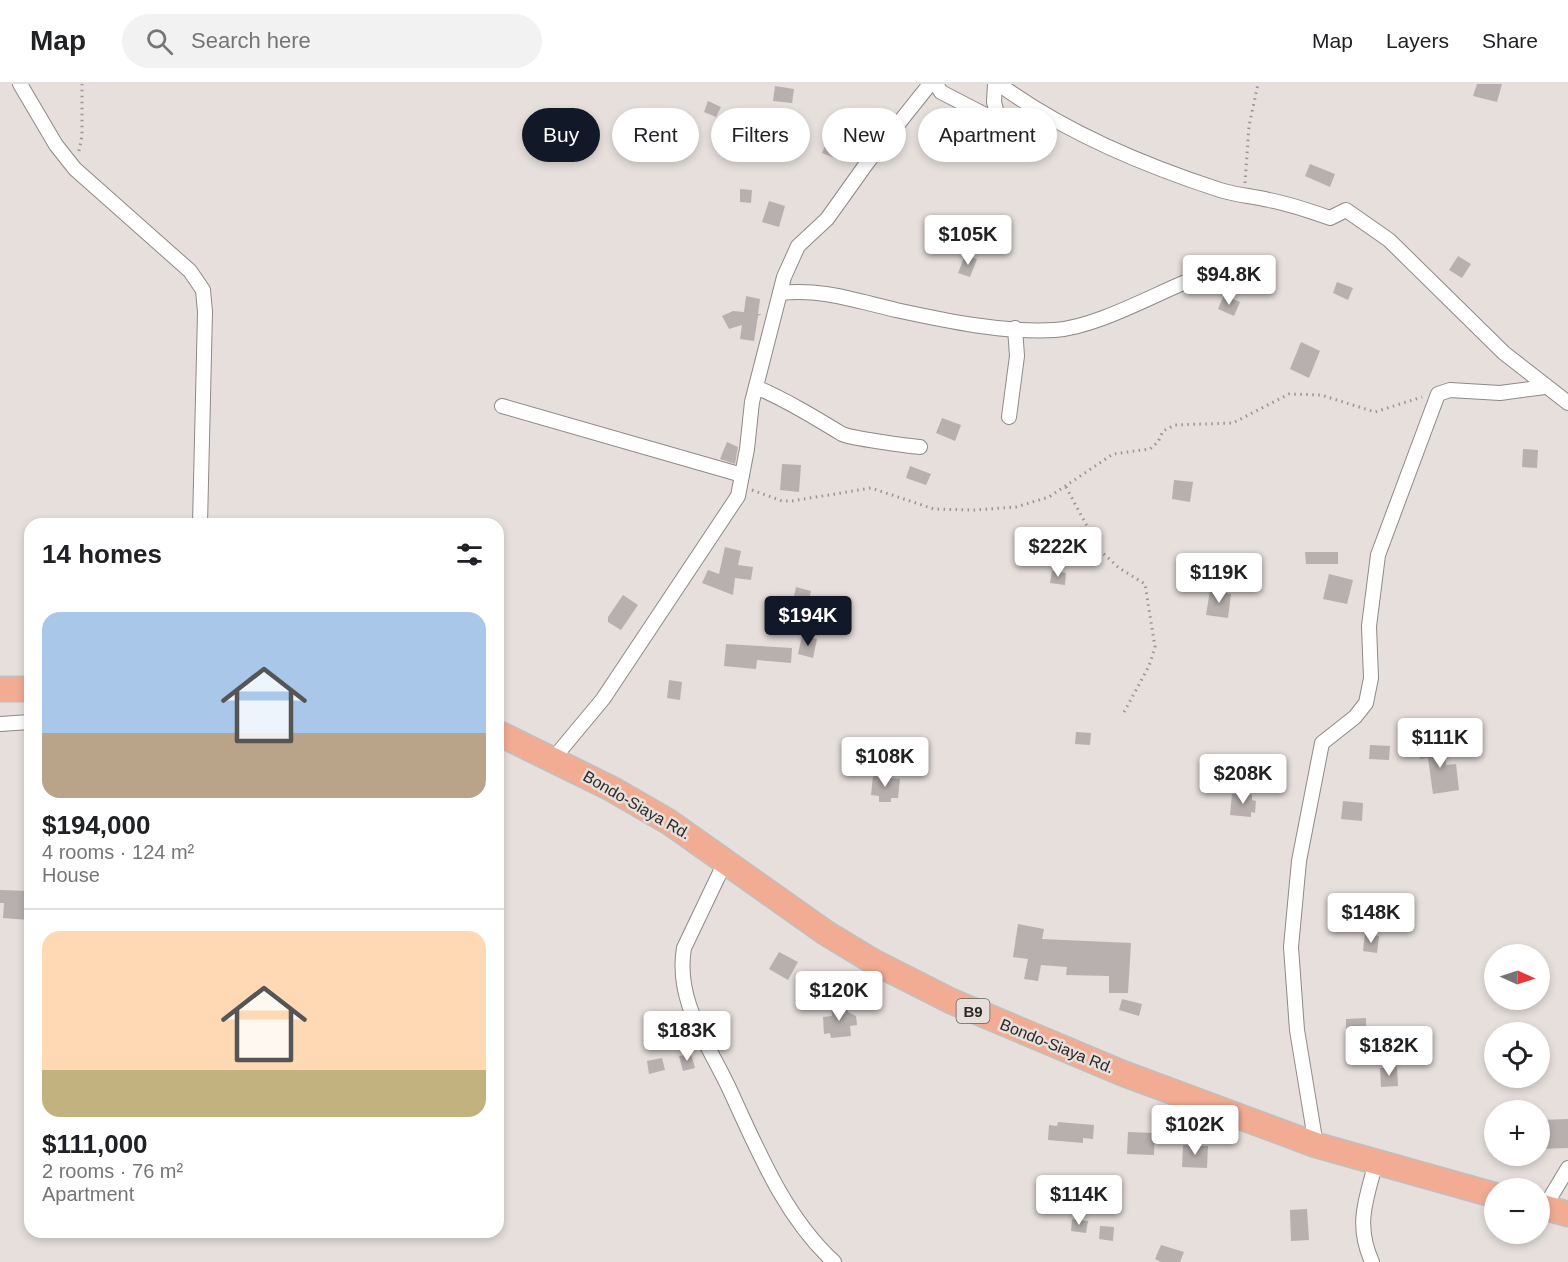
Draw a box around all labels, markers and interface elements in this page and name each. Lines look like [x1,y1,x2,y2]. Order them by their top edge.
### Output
search box [122,14,542,68]
text: Map [30,25,86,56]
icon: search [143,25,176,58]
text: Search here [191,28,311,53]
text: Map [1312,29,1353,52]
text: Layers [1386,29,1449,52]
text: Share [1482,29,1538,52]
chip: Buy [522,108,600,162]
chip: Rent [612,108,699,162]
chip: Filters [711,108,810,162]
chip: New [822,108,906,162]
chip: Apartment [918,108,1057,162]
pin: $105K [926,215,1010,266]
text: $105K [939,223,997,245]
pin: $94.8K [1180,255,1278,306]
text: $94.8K [1197,263,1261,285]
pin: $222K [1016,527,1100,578]
text: $222K [1029,535,1087,557]
icon: filters [453,538,486,571]
text: 14 homes [42,539,162,569]
pin: $119K [1177,553,1261,604]
text: $119K [1190,561,1248,583]
pin: $194K [766,596,850,647]
text: $194K [779,604,837,626]
icon: home [210,651,318,759]
pin: $111K [1398,718,1482,769]
text: $111K [1412,726,1468,748]
pin: $108K [843,737,927,788]
text: $108K [856,745,914,767]
pin: $208K [1201,754,1285,805]
text: $208K [1214,762,1272,784]
street label: Bondo-Siaya Rd. [580,767,694,843]
text: $194,000 [42,810,150,840]
text: 4 rooms · 124 m² [42,841,194,863]
text: House [42,864,100,886]
pin: $148K [1329,893,1413,944]
text: $148K [1342,901,1400,923]
north arrow [1484,944,1550,1010]
map controls [1484,944,1550,1244]
icon: home [210,970,318,1078]
pin: $120K [797,971,881,1022]
text: $120K [810,979,868,1001]
road number: B9 [956,999,990,1023]
pin: $183K [645,1011,729,1062]
street label: Bondo-Siaya Rd. [998,1015,1116,1077]
text: $183K [658,1019,716,1041]
button: locate [1484,1022,1550,1088]
pin: $182K [1347,1026,1431,1077]
text: $182K [1360,1034,1418,1056]
button: + [1484,1100,1550,1166]
pin: $102K [1153,1105,1237,1156]
text: $102K [1166,1113,1224,1135]
text: $111,000 [42,1129,148,1159]
text: 2 rooms · 76 m² [42,1160,183,1182]
pin: $114K [1037,1175,1121,1226]
button: − [1484,1178,1550,1244]
text: Apartment [42,1183,134,1205]
text: $114K [1050,1183,1108,1205]

